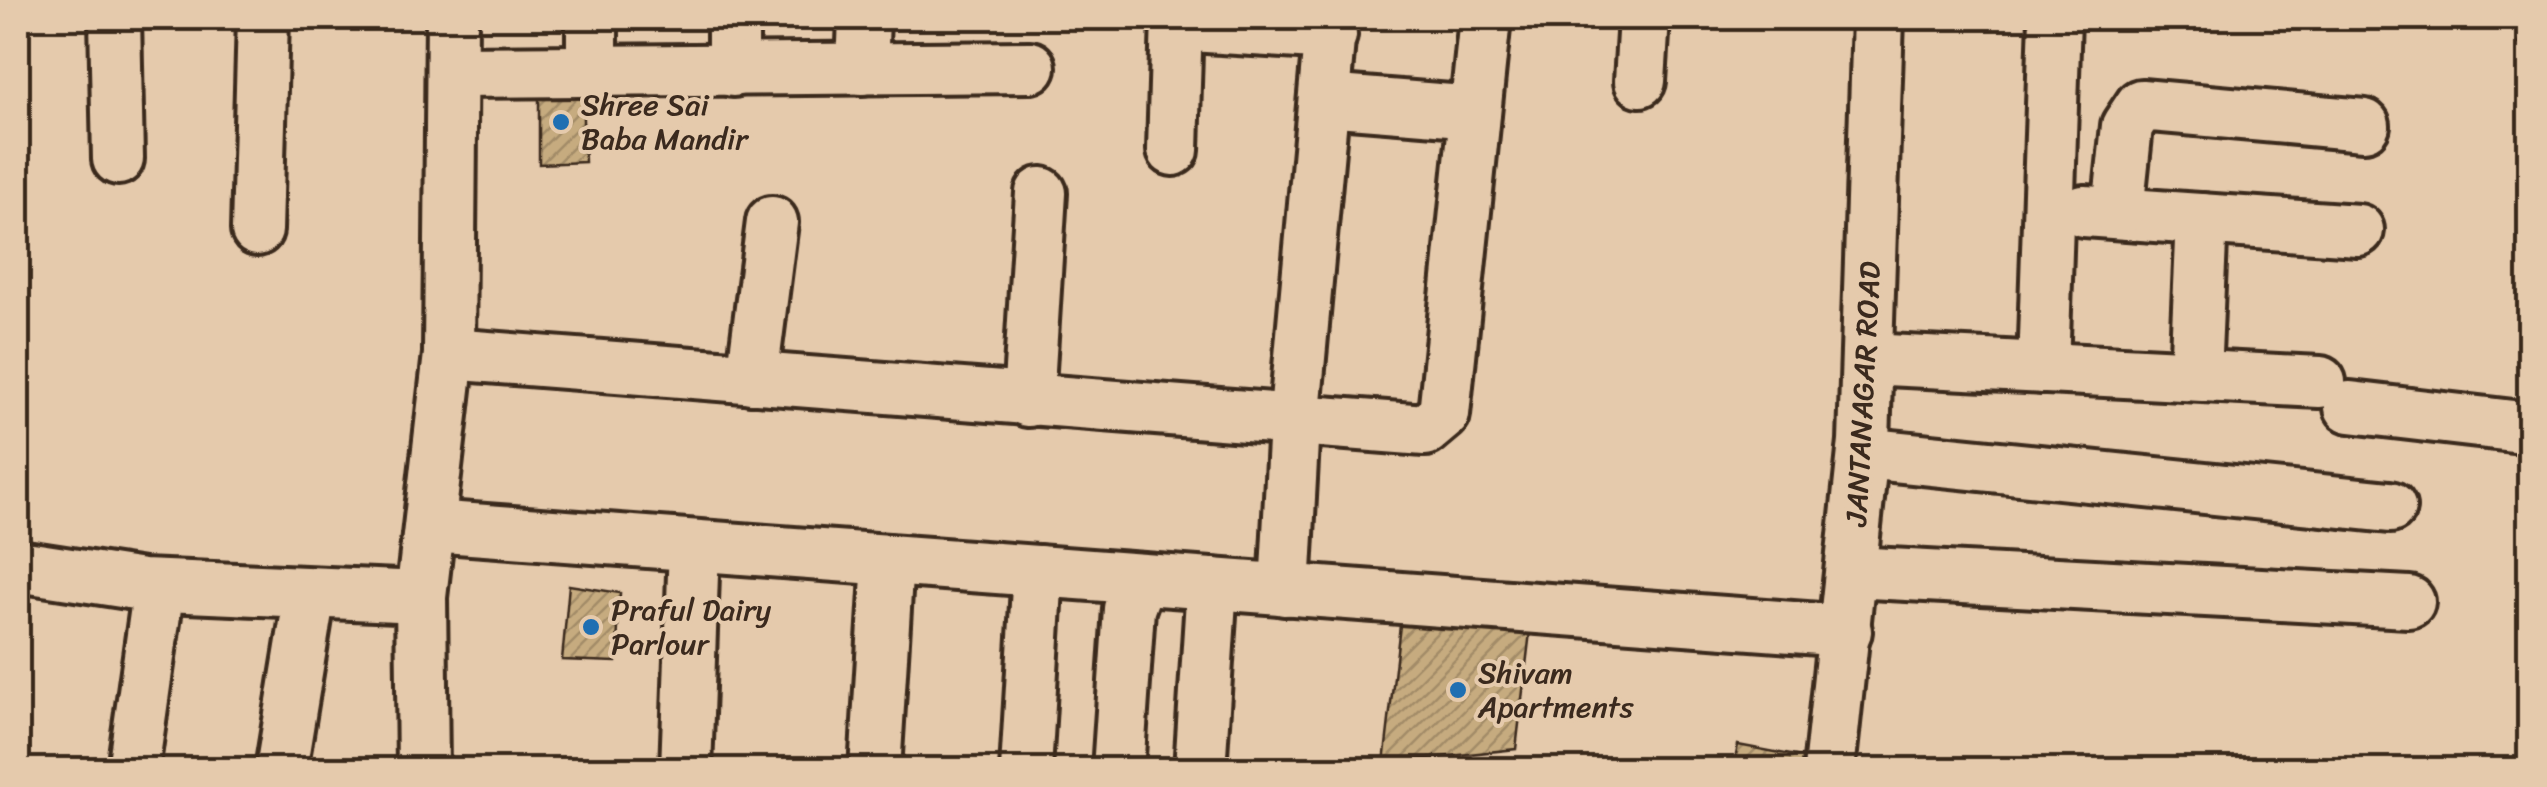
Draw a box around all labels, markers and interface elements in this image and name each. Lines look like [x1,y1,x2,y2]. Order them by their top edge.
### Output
place label: Shree Sai Baba Mandir [581,78,749,166]
marker: Shree Sai Baba Mandir [550,111,572,133]
street label: JANTANAGAR ROAD [1829,260,1897,529]
place label: Praful Dairy Parlour [611,583,772,671]
marker: Praful Dairy Parlour [580,616,602,638]
place label: Shivam Apartments [1477,646,1634,734]
marker: Shivam Apartments [1447,679,1469,701]

